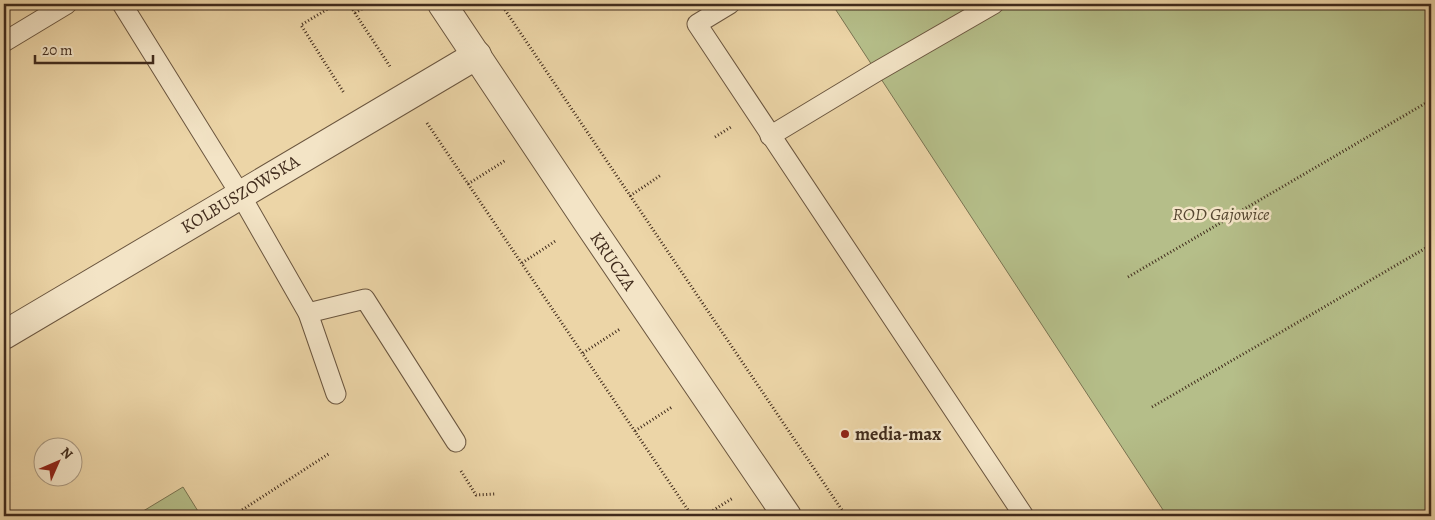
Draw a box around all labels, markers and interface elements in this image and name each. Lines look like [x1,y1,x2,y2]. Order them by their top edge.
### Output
scale bar [35,32,152,64]
text: 20 m [42,40,73,60]
street label: KOLBUSZOWSKA [176,149,304,239]
park label: ROD Gajowice [1172,202,1270,226]
street label: KRUCZA [585,227,642,296]
place label: media-max [855,422,941,446]
marker: media-max [839,428,851,440]
north arrow [32,438,82,488]
text: N [57,443,77,463]

